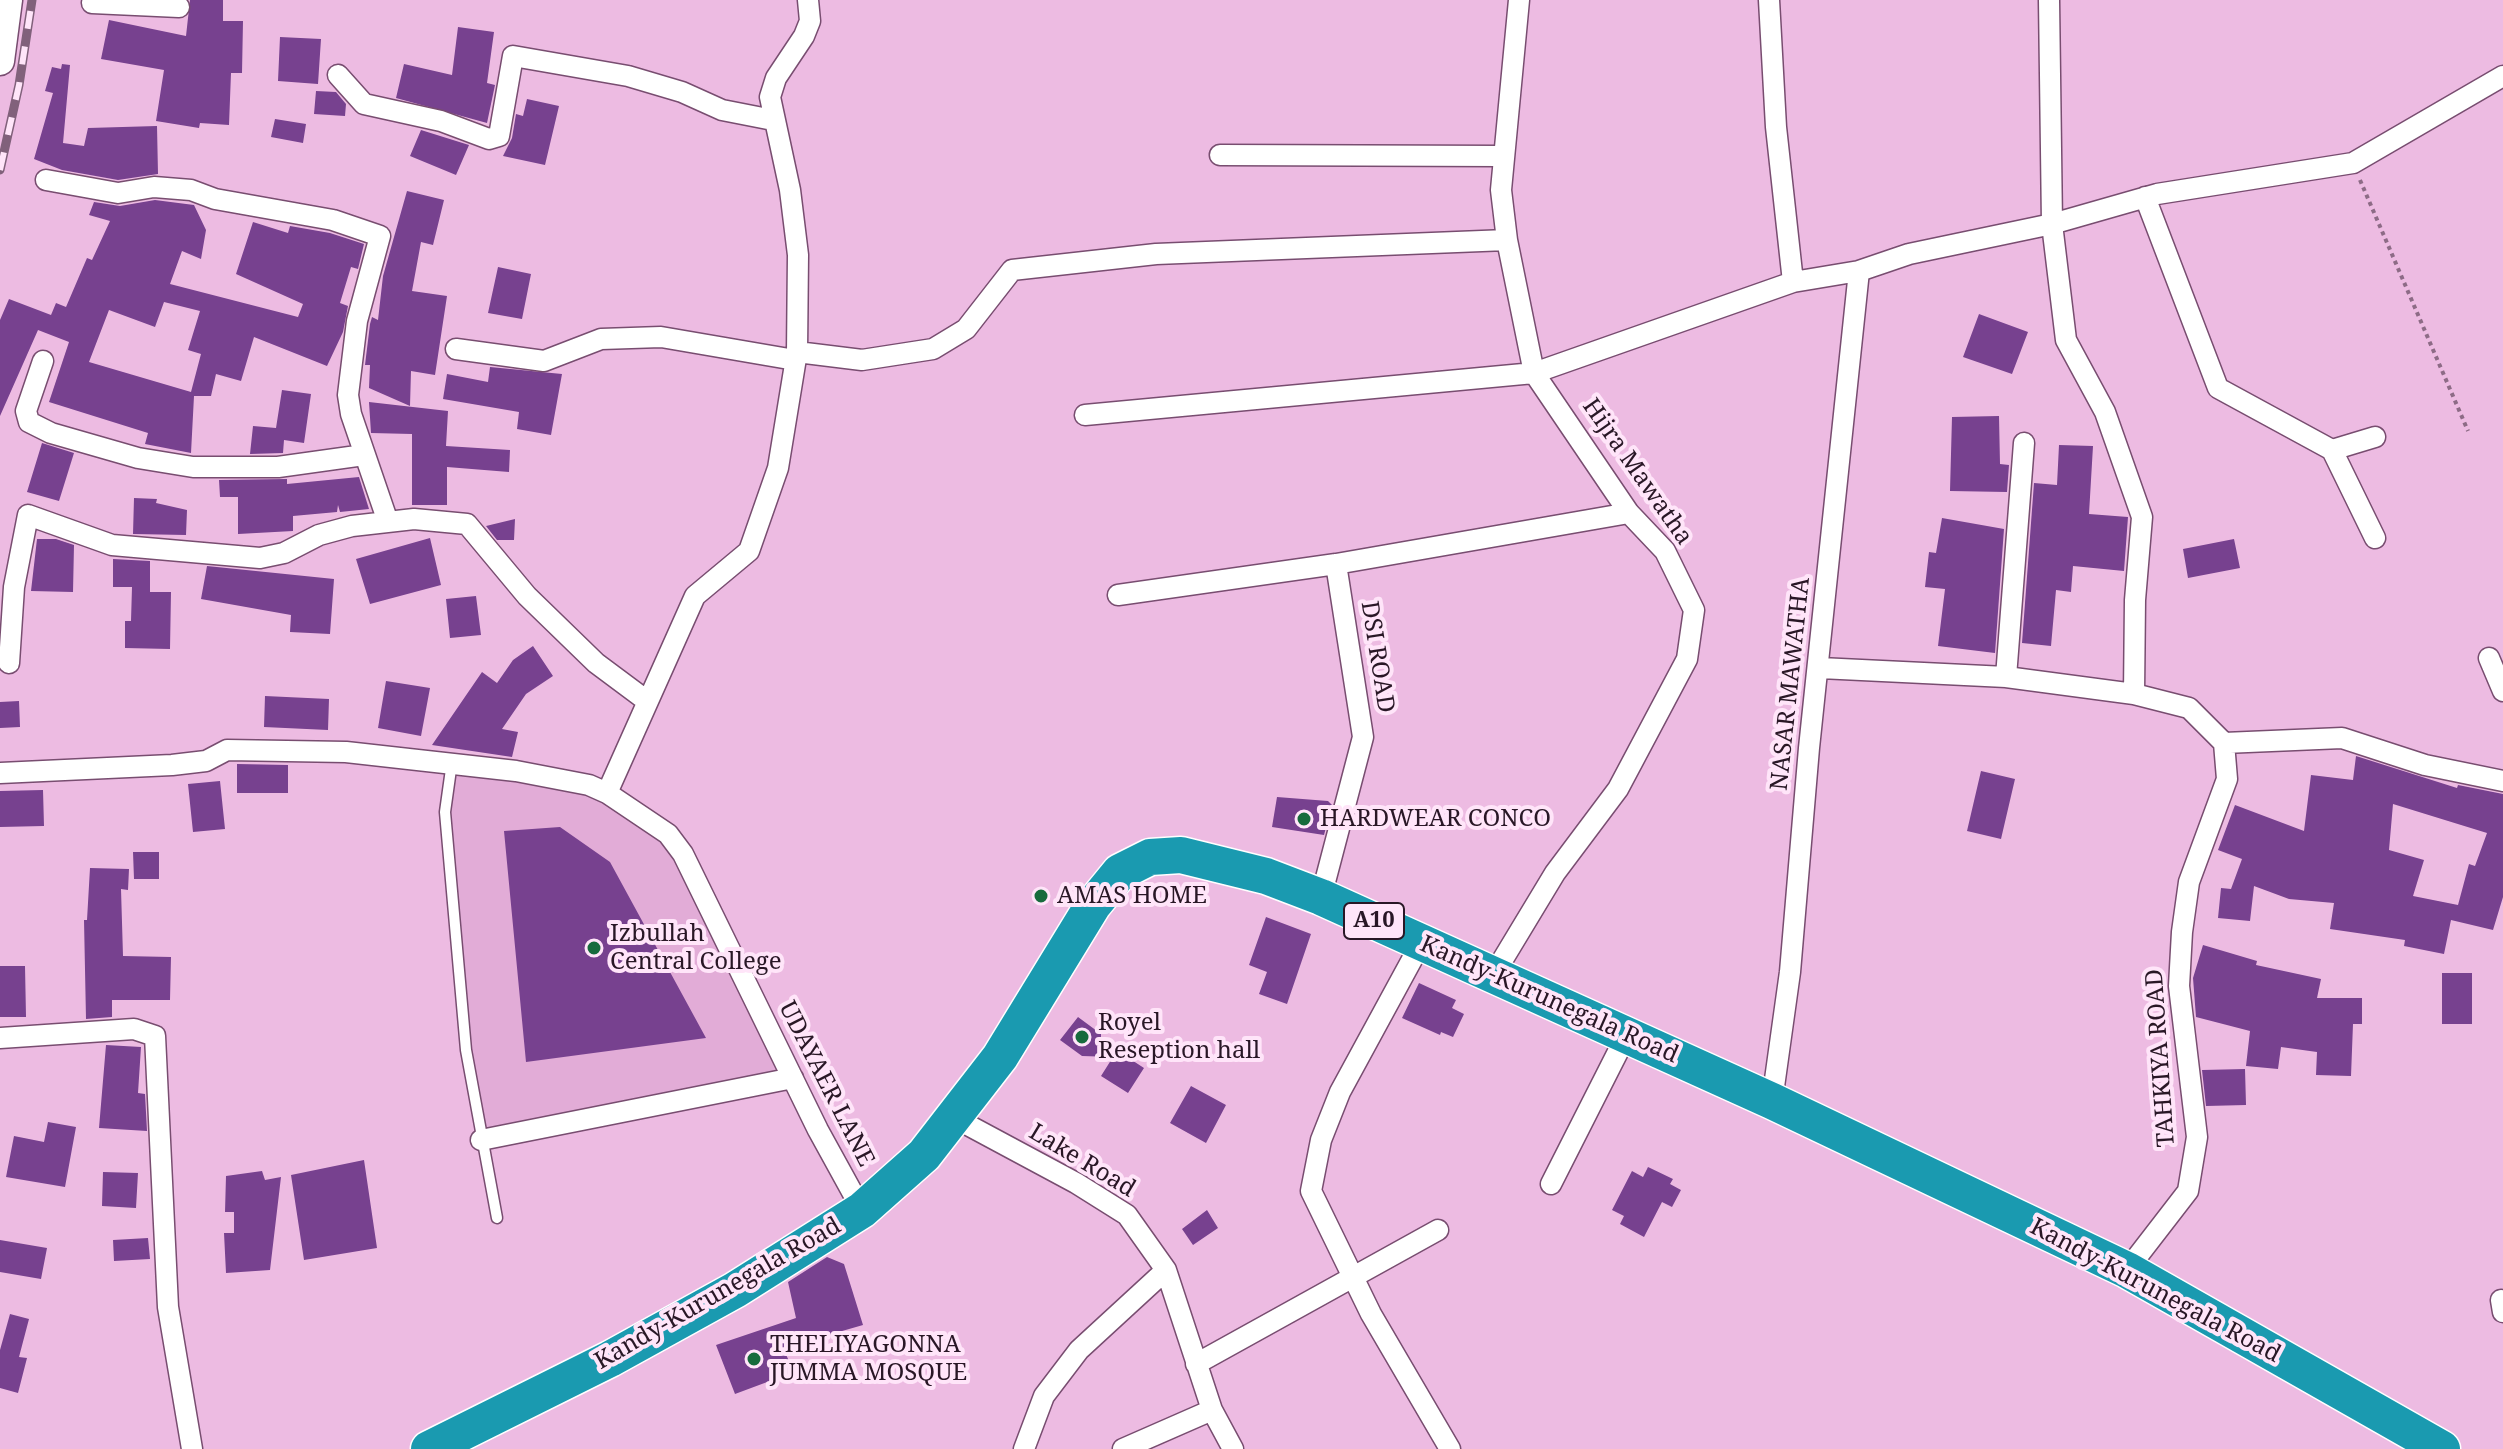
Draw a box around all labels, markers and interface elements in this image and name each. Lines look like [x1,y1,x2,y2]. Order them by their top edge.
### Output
street label: Hijra Mawatha [1576,393,1698,551]
street label: NASAR MAWATHA [1765,576,1817,792]
street label: DSI ROAD [1354,599,1400,715]
place label: HARDWEAR CONCO [1320,805,1551,833]
marker: HARDWEAR CONCO [1295,810,1313,828]
place label: AMAS HOME [1057,882,1207,910]
marker: AMAS HOME [1032,887,1050,905]
road number: A10 [1344,903,1404,939]
place label: Izbullah Central College [610,920,782,976]
street label: Kandy-Kurunegala Road [1416,930,1682,1070]
marker: Izbullah Central College [585,939,603,957]
street label: TAHKIYA ROAD [2140,968,2182,1148]
street label: UDAYAER LANE [772,997,880,1171]
place label: Royel Reseption hall [1098,1009,1260,1065]
marker: Royel Reseption hall [1073,1028,1091,1046]
street label: Lake Road [1024,1118,1140,1204]
street label: Kandy-Kurunegala Road [590,1212,846,1376]
street label: Kandy-Kurunegala Road [2025,1213,2285,1369]
place label: THELIYAGONNA JUMMA MOSQUE [770,1331,967,1387]
marker: THELIYAGONNA JUMMA MOSQUE [745,1350,763,1368]

